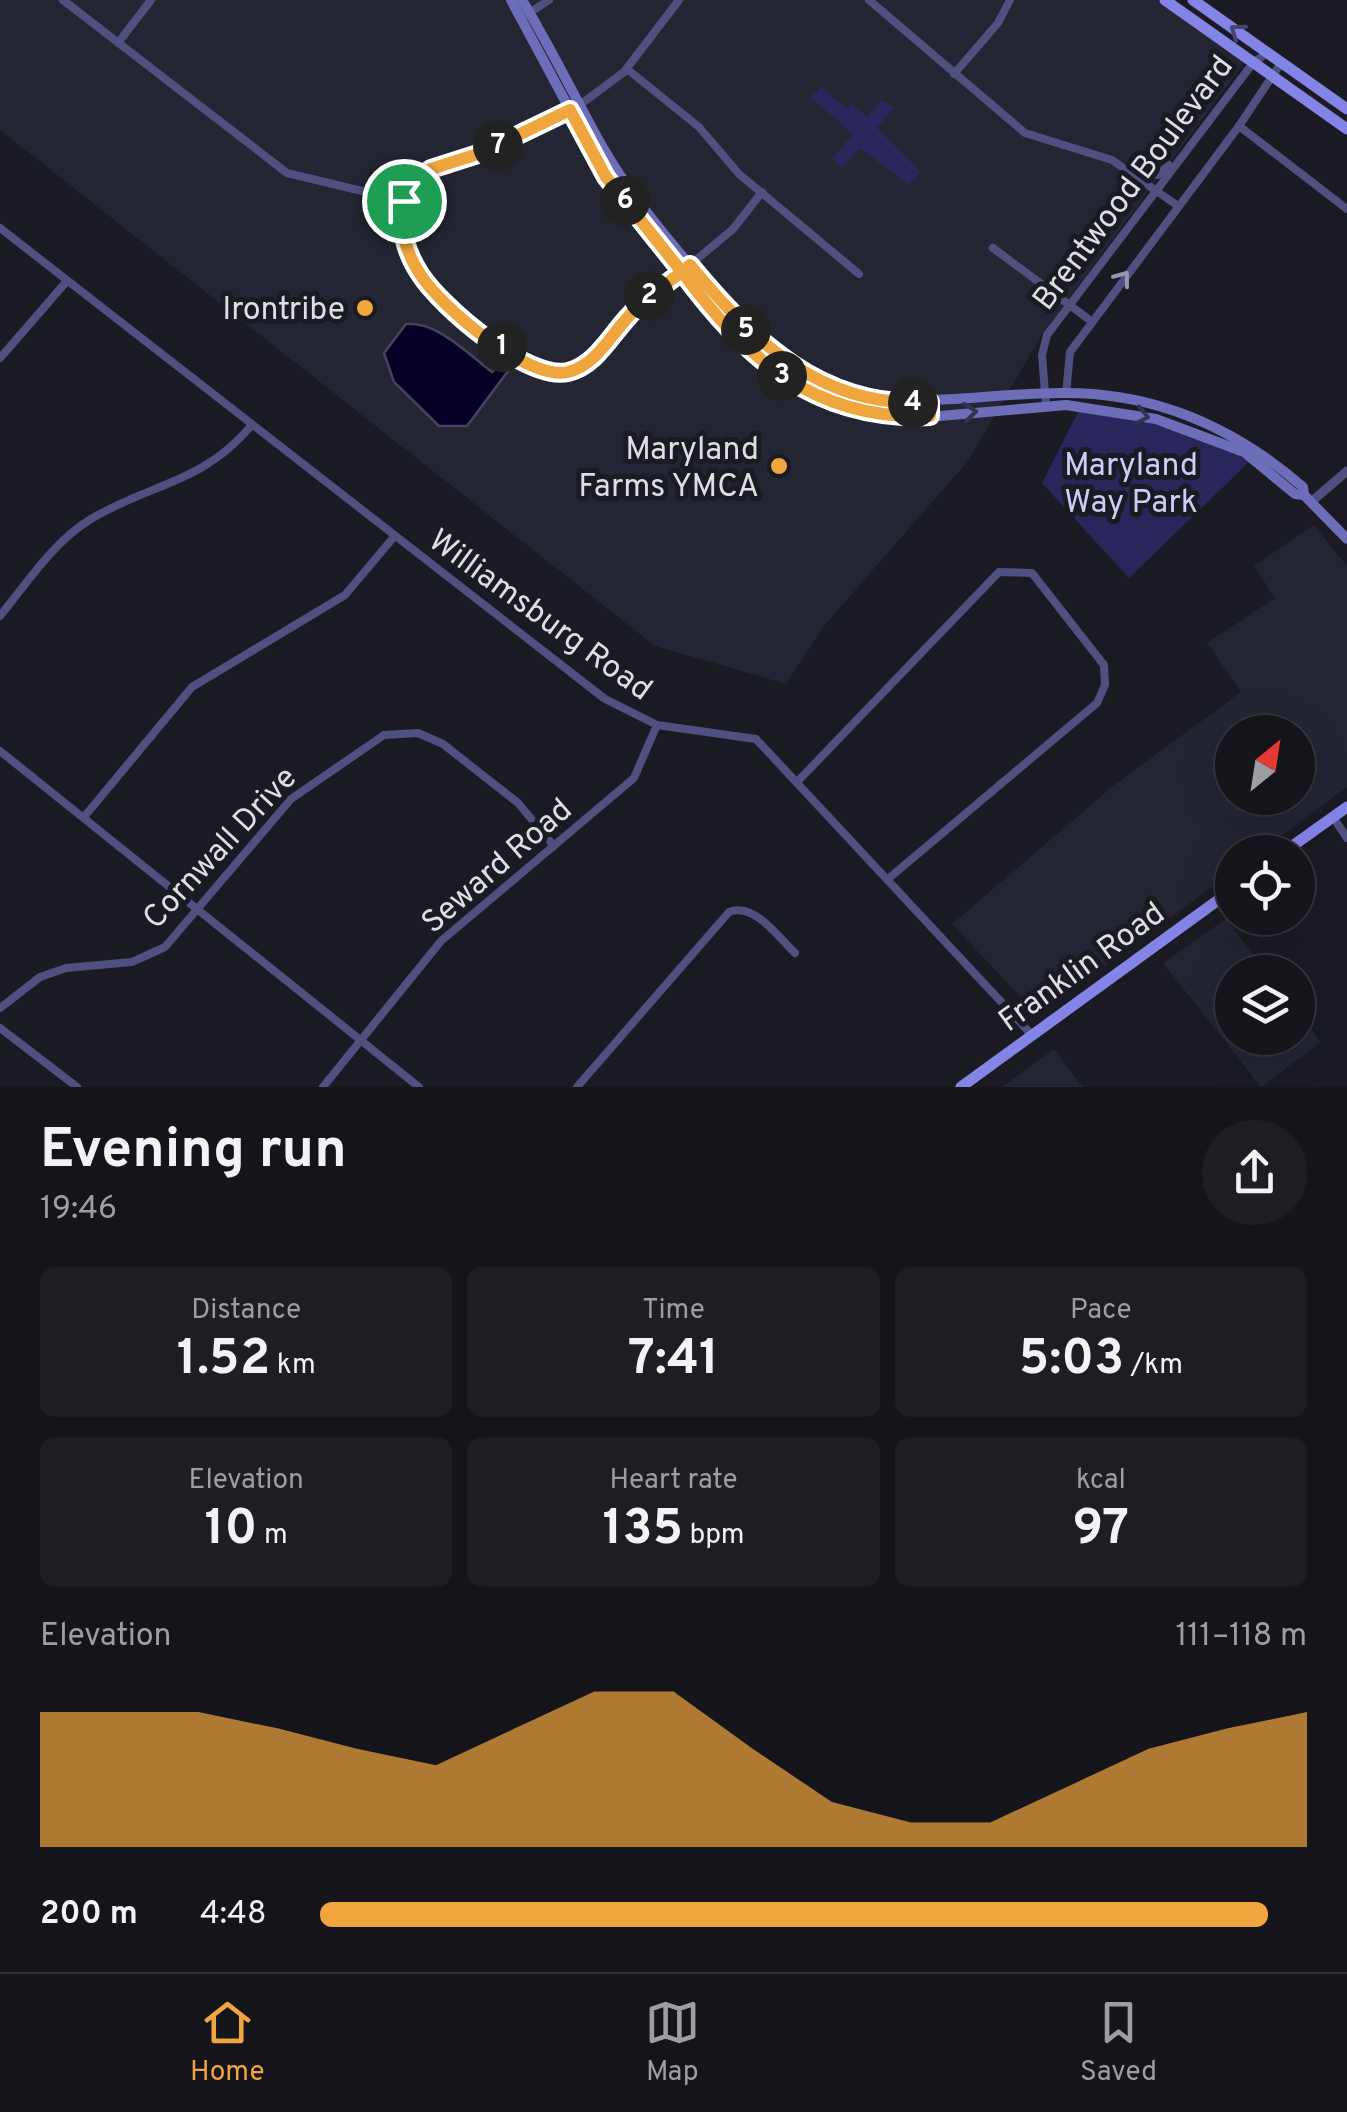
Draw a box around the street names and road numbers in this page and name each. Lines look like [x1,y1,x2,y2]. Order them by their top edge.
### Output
street label: Brentwood Boulevard [1025,48,1243,319]
street label: Williamsburg Road [420,522,659,711]
street label: Cornwall Drive [136,759,307,939]
street label: Seward Road [414,791,581,944]
street label: Franklin Road [992,895,1174,1042]

